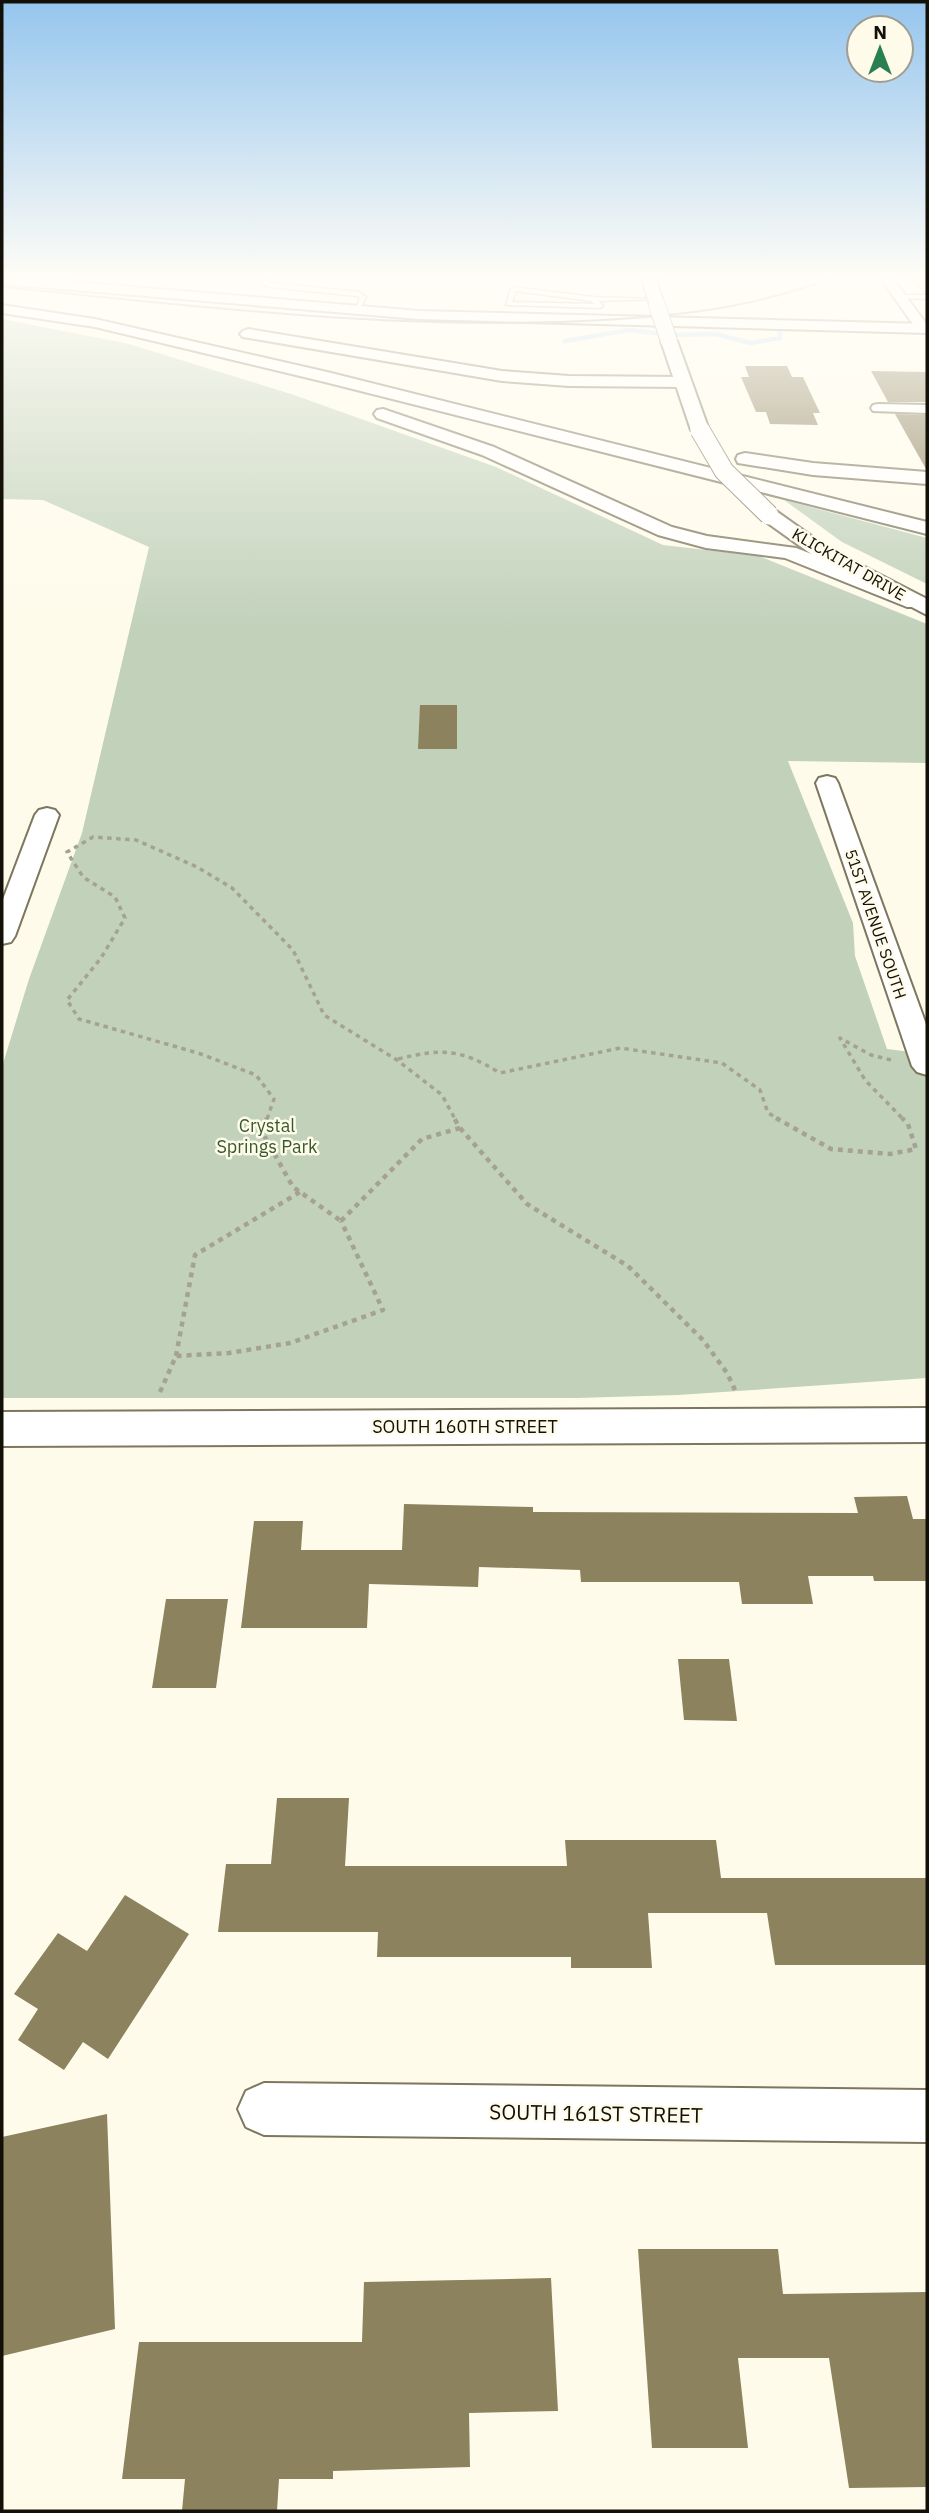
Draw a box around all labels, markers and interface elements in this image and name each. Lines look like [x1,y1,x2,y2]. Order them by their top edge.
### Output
north arrow [845,14,915,84]
text: N [873,20,887,44]
street label: KLICKITAT DRIVE [789,523,909,605]
street label: 51ST AVENUE SOUTH [841,846,911,1002]
park label: Crystal Springs Park [216,1114,318,1158]
street label: SOUTH 160TH STREET [372,1415,558,1438]
street label: SOUTH 161ST STREET [489,2097,703,2129]

